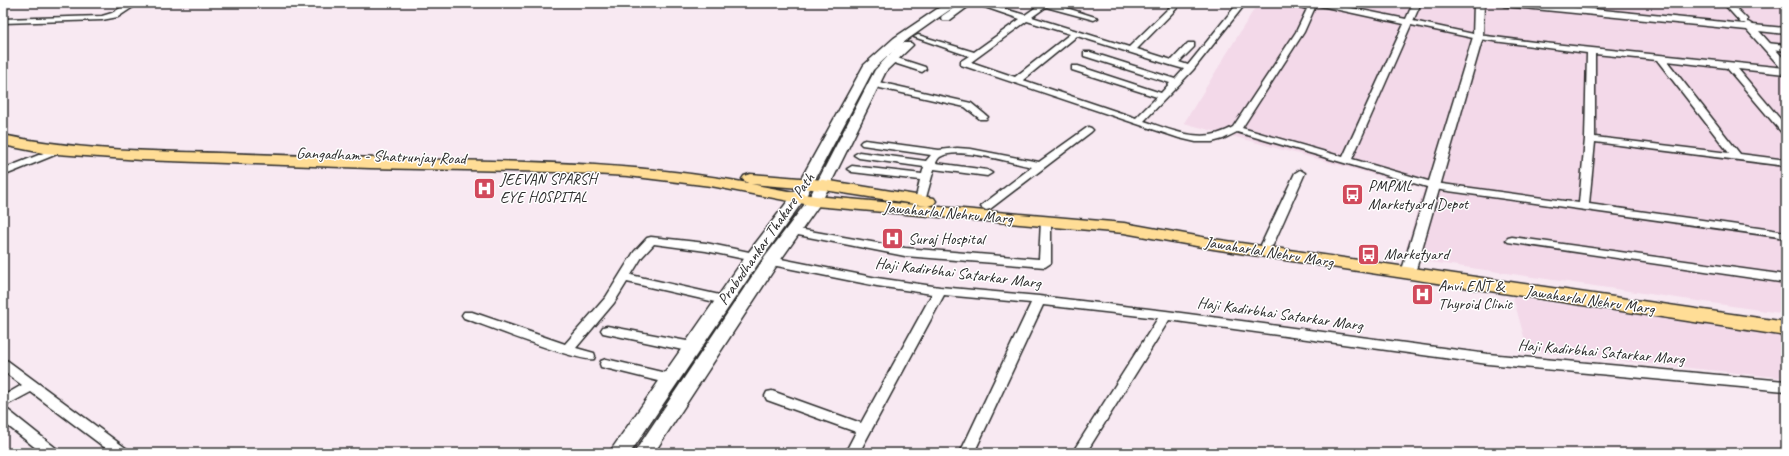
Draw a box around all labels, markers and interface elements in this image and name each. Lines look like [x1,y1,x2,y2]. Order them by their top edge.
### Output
street label: Gangadham - Shatrunjay Road [296,143,469,169]
place label: JEEVAN SPARSH EYE HOSPITAL [499,169,600,207]
street label: Prabodhankar Thakare Path [713,169,819,309]
hospital icon: JEEVAN SPARSH EYE HOSPITAL [472,175,498,201]
place label: PMPML Marketyard Depot [1368,176,1470,214]
bus stop icon: PMPML Marketyard Depot [1340,182,1366,208]
street label: Jawaharlal Nehru Marg [882,197,1015,229]
hospital icon: Suraj Hospital [880,226,906,252]
place label: Suraj Hospital [908,229,988,249]
street label: Jawaharlal Nehru Marg [1202,232,1336,272]
bus stop icon: Marketyard [1355,241,1381,267]
place label: Marketyard [1384,244,1451,264]
street label: Haji Kadirbhai Satarkar Marg [874,253,1043,293]
place label: Anvi ENT & Thyroid Clinic [1438,276,1514,314]
street label: Jawaharlal Nehru Marg [1523,281,1657,319]
hospital icon: Anvi ENT & Thyroid Clinic [1409,282,1435,308]
street label: Haji Kadirbhai Satarkar Marg [1196,292,1365,336]
street label: Haji Kadirbhai Satarkar Marg [1517,335,1686,369]

